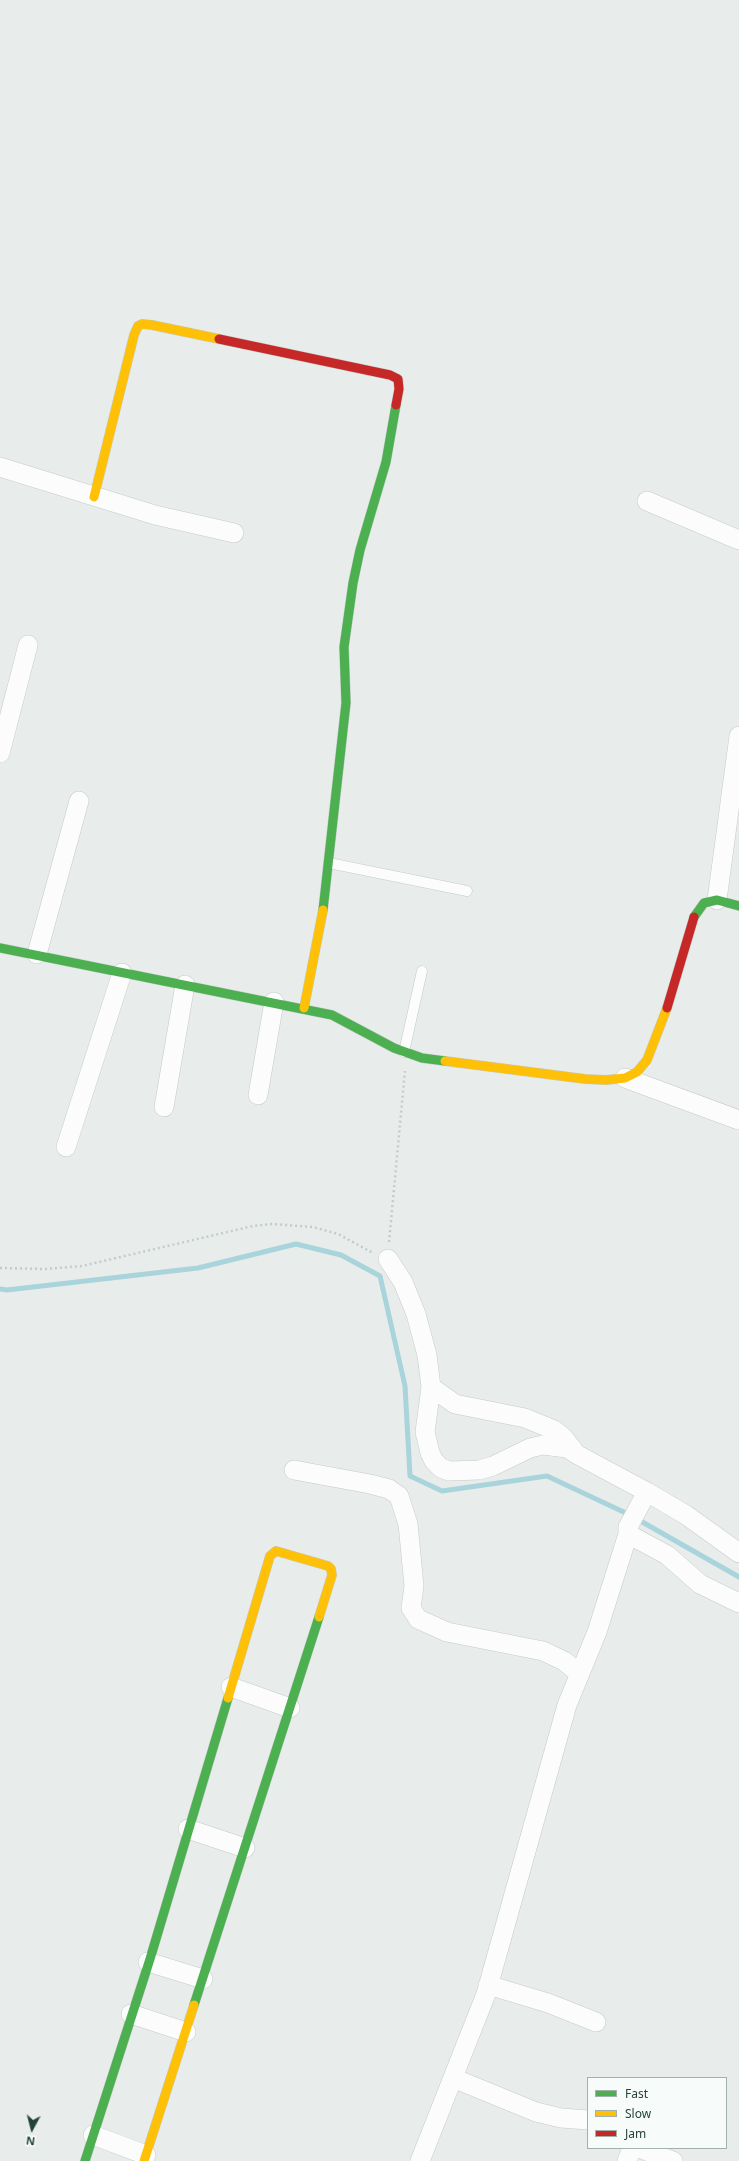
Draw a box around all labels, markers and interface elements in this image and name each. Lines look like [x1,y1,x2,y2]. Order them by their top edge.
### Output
legend [587,2077,727,2149]
text: Fast [625,2085,648,2102]
text: Slow [625,2105,651,2122]
north arrow [12,2109,52,2149]
text: Jam [625,2125,646,2142]
text: N [25,2133,36,2149]

